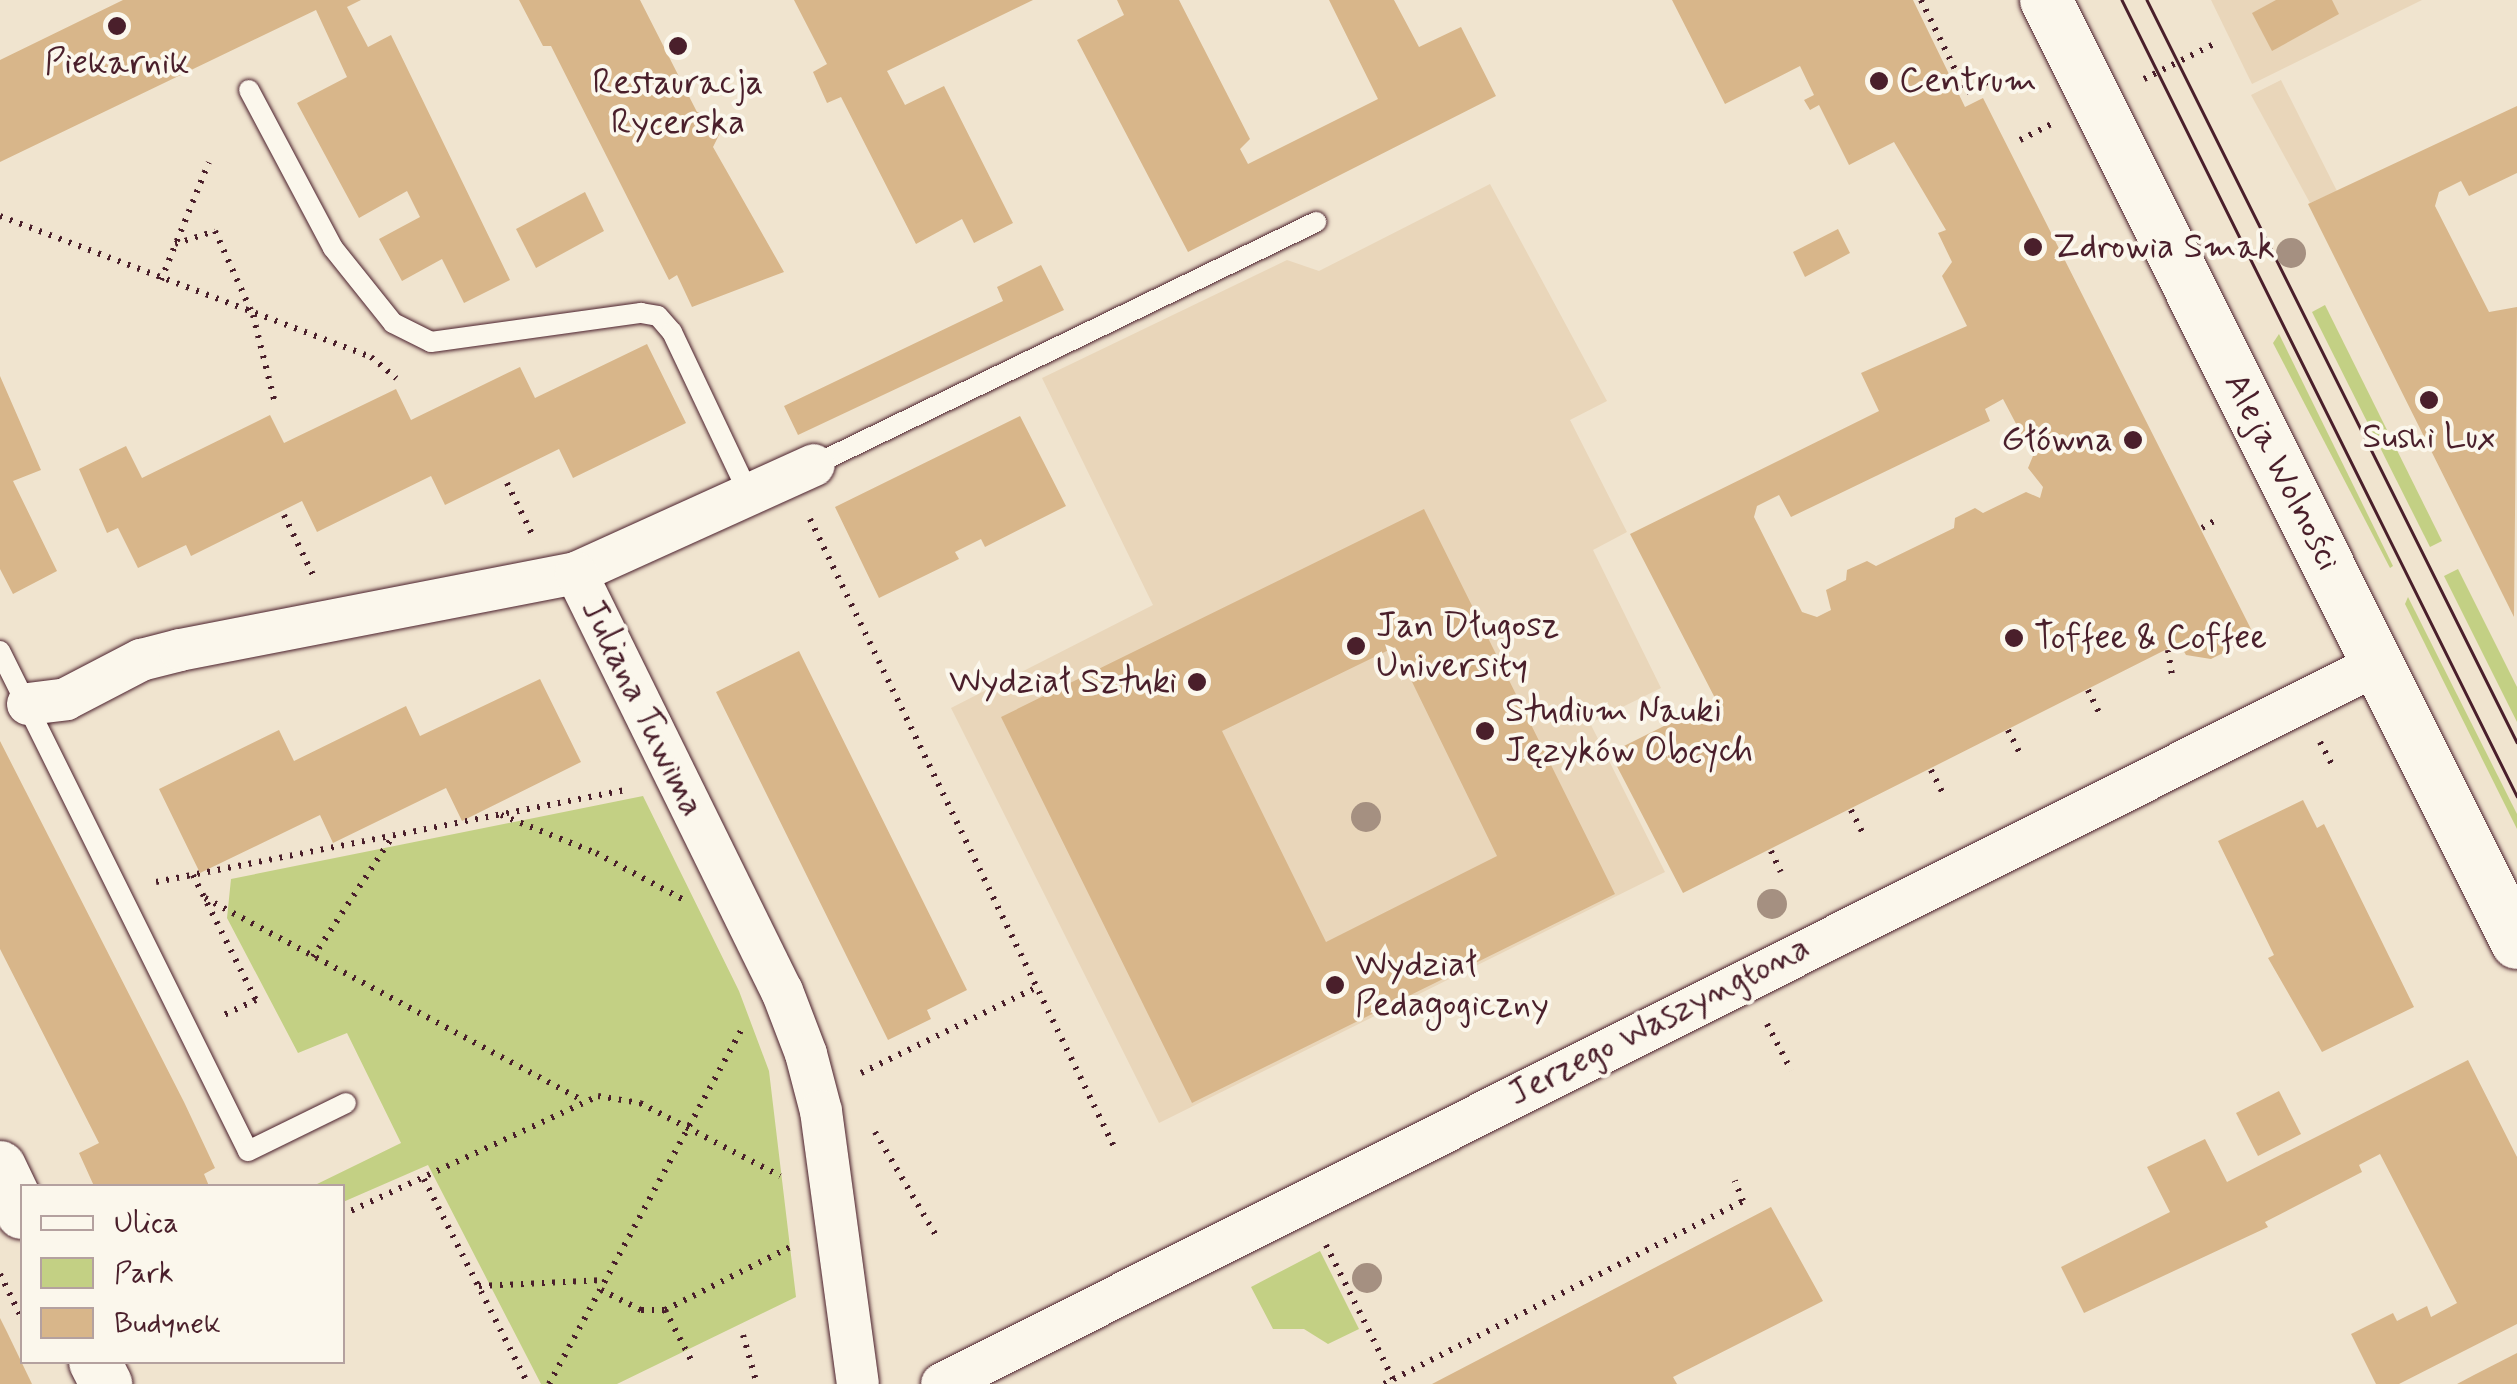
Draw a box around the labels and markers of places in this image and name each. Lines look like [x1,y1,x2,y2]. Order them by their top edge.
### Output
marker: Piekarnik [106,15,128,37]
marker: Restauracja Rycerska [667,35,689,57]
place label: Piekarnik [45,42,189,84]
place label: Centrum [1899,60,2037,102]
place label: Restauracja Rycerska [593,62,763,144]
marker: Centrum [1868,70,1890,92]
place label: Zdrowia Smak [2053,226,2272,268]
marker: Zdrowia Smak [2022,236,2044,258]
marker: Sushi Lux [2418,389,2440,411]
place label: Sushi Lux [2361,416,2497,458]
place label: Główna [2001,419,2113,461]
marker: Główna [2122,429,2144,451]
place label: Jan Długosz University [1376,605,1558,687]
place label: Toffee & Coffee [2034,617,2267,659]
marker: Toffee & Coffee [2003,627,2025,649]
marker: Jan Długosz University [1345,635,1367,657]
place label: Wydział Sztuki [949,661,1177,703]
marker: Wydział Sztuki [1186,671,1208,693]
place label: Studium Nauki Języków Obcych [1505,690,1750,772]
marker: Studium Nauki Języków Obcych [1474,720,1496,742]
place label: Wydział Pedagogiczny [1355,944,1549,1026]
marker: Wydział Pedagogiczny [1324,974,1346,996]

